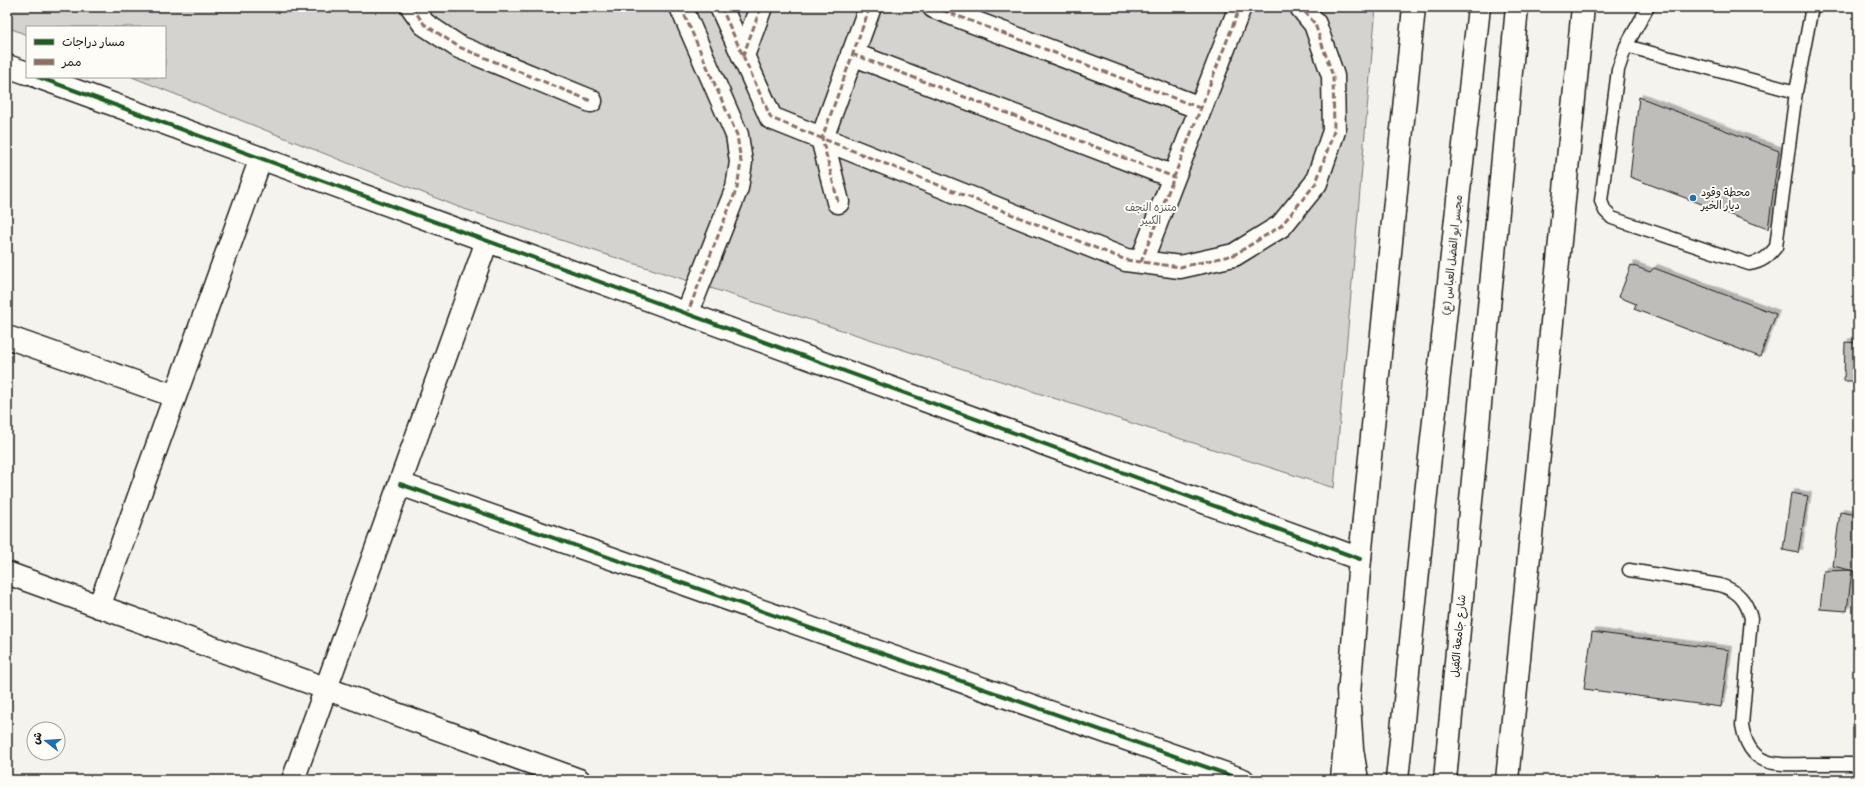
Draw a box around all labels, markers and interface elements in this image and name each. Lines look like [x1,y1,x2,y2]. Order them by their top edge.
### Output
legend [26,26,166,78]
text: مسار دراجات [62,33,125,50]
text: ممر [61,53,81,70]
place label: محطة وقود ديار الخير [1700,185,1750,212]
marker: محطة وقود ديار الخير [1688,193,1698,203]
street label: مجسر ابو الفضل العباس (ع) [1439,194,1467,316]
park label: متنزه النجف الكبير [1125,200,1177,228]
street label: شارع جامعة الكفيل [1447,594,1471,678]
north arrow [26,721,66,761]
text: ش [28,730,45,746]

